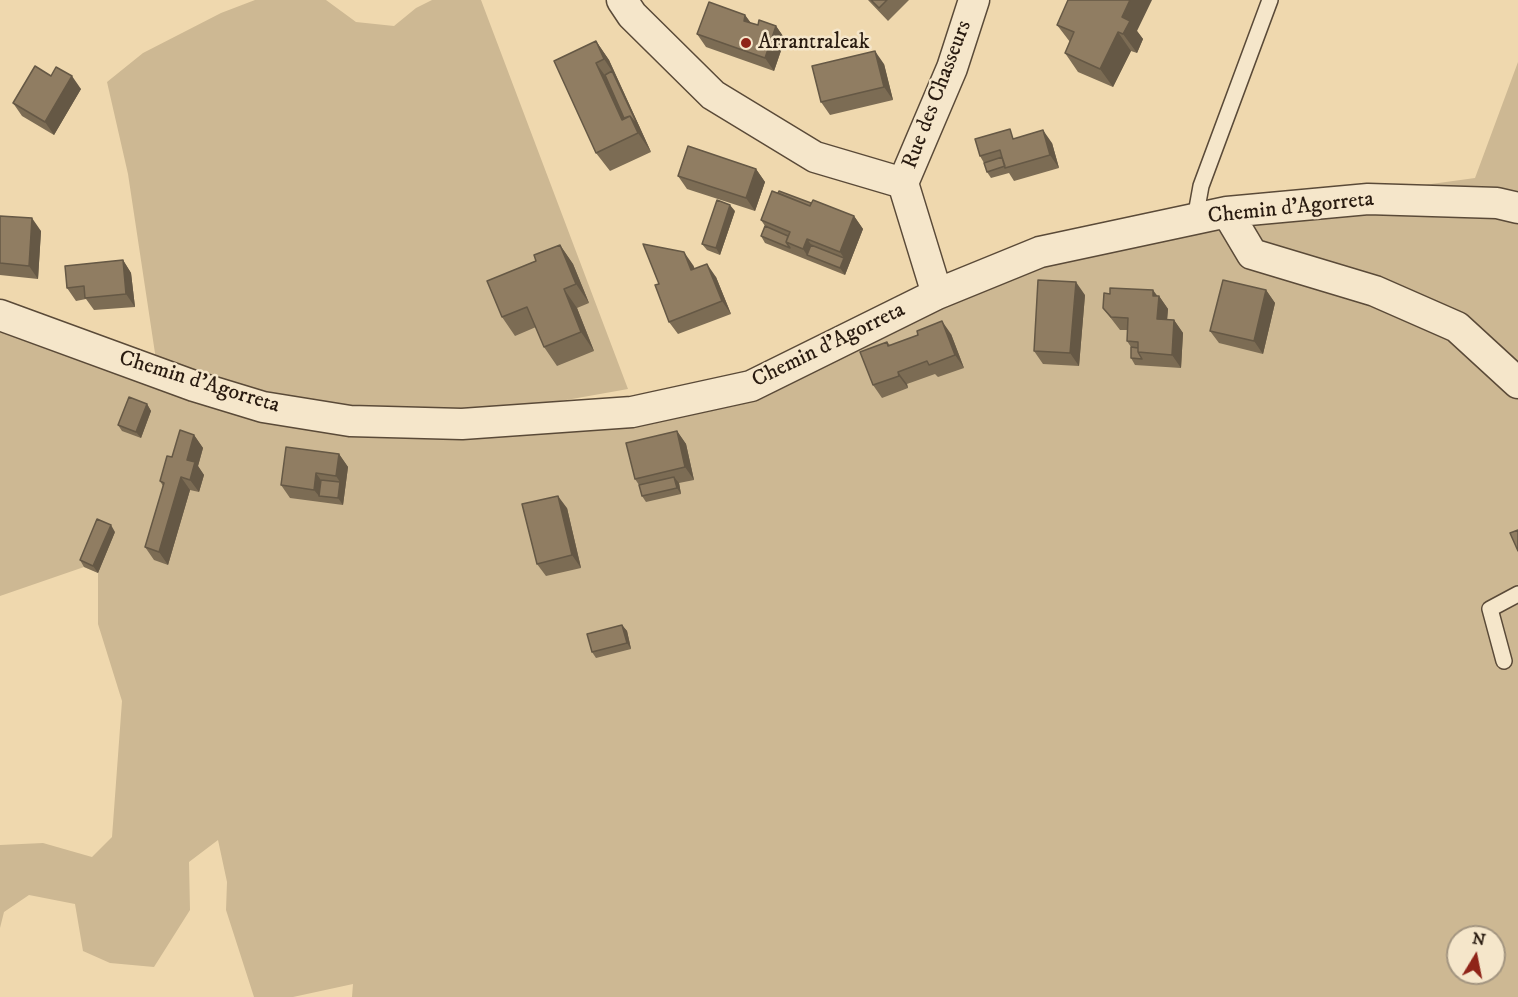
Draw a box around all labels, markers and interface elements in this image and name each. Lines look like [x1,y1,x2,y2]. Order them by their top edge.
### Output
street label: Rue des Chasseurs [898,17,978,173]
place label: Arrantraleak [758,30,870,56]
marker: Arrantraleak [739,36,753,50]
street label: Chemin d'Agorreta [1207,187,1375,231]
street label: Chemin d'Agorreta [748,298,910,394]
street label: Chemin d'Agorreta [115,346,283,420]
north arrow [1446,925,1506,985]
text: N [1471,928,1487,950]

